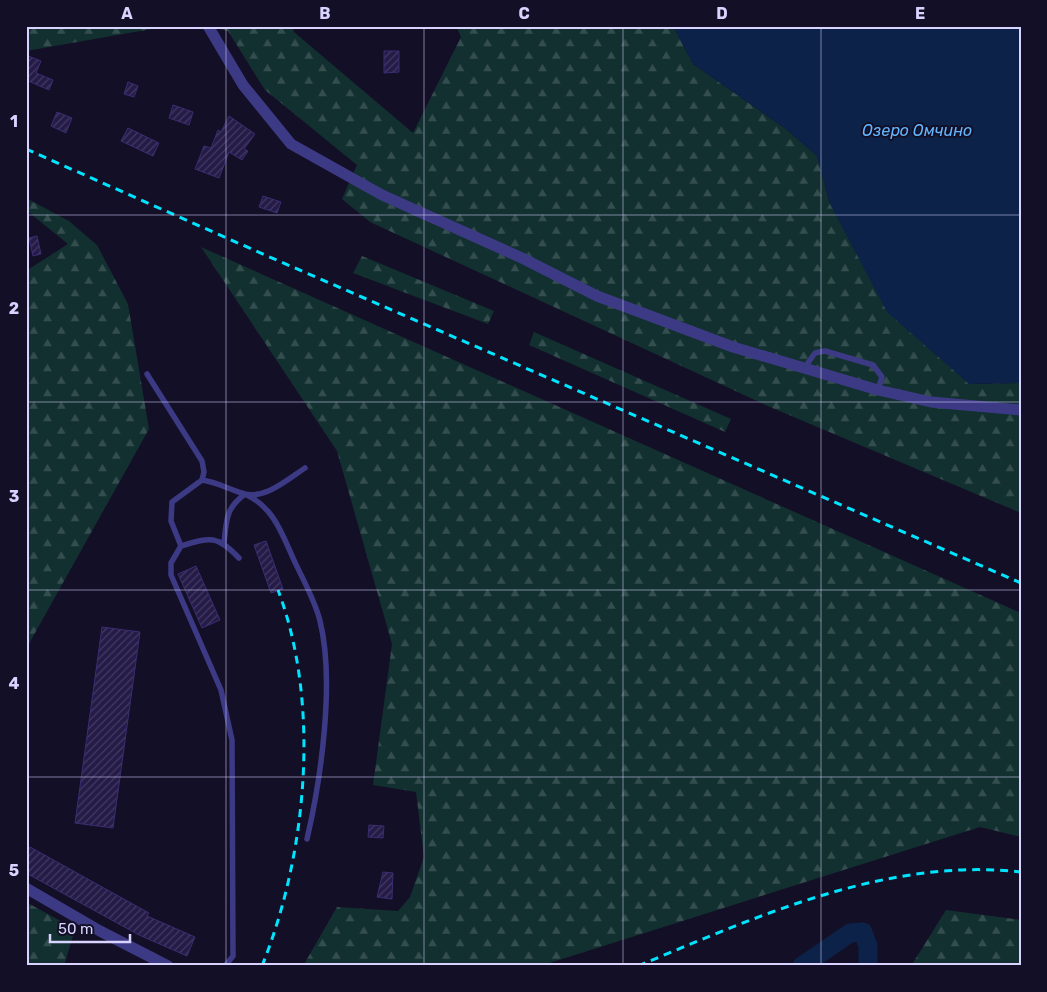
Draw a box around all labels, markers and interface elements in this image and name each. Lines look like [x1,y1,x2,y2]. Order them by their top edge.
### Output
text: A [121,4,133,23]
text: B [319,4,331,23]
text: C [518,4,530,23]
text: D [716,4,728,23]
text: E [915,4,925,23]
text: 1 [10,112,18,131]
water label: Озеро Омчино [862,121,972,140]
text: 2 [9,299,19,318]
text: 3 [9,487,19,506]
text: 4 [9,674,20,693]
text: 5 [9,861,19,880]
scale bar [50,912,130,944]
text: 50 m [58,920,93,938]

